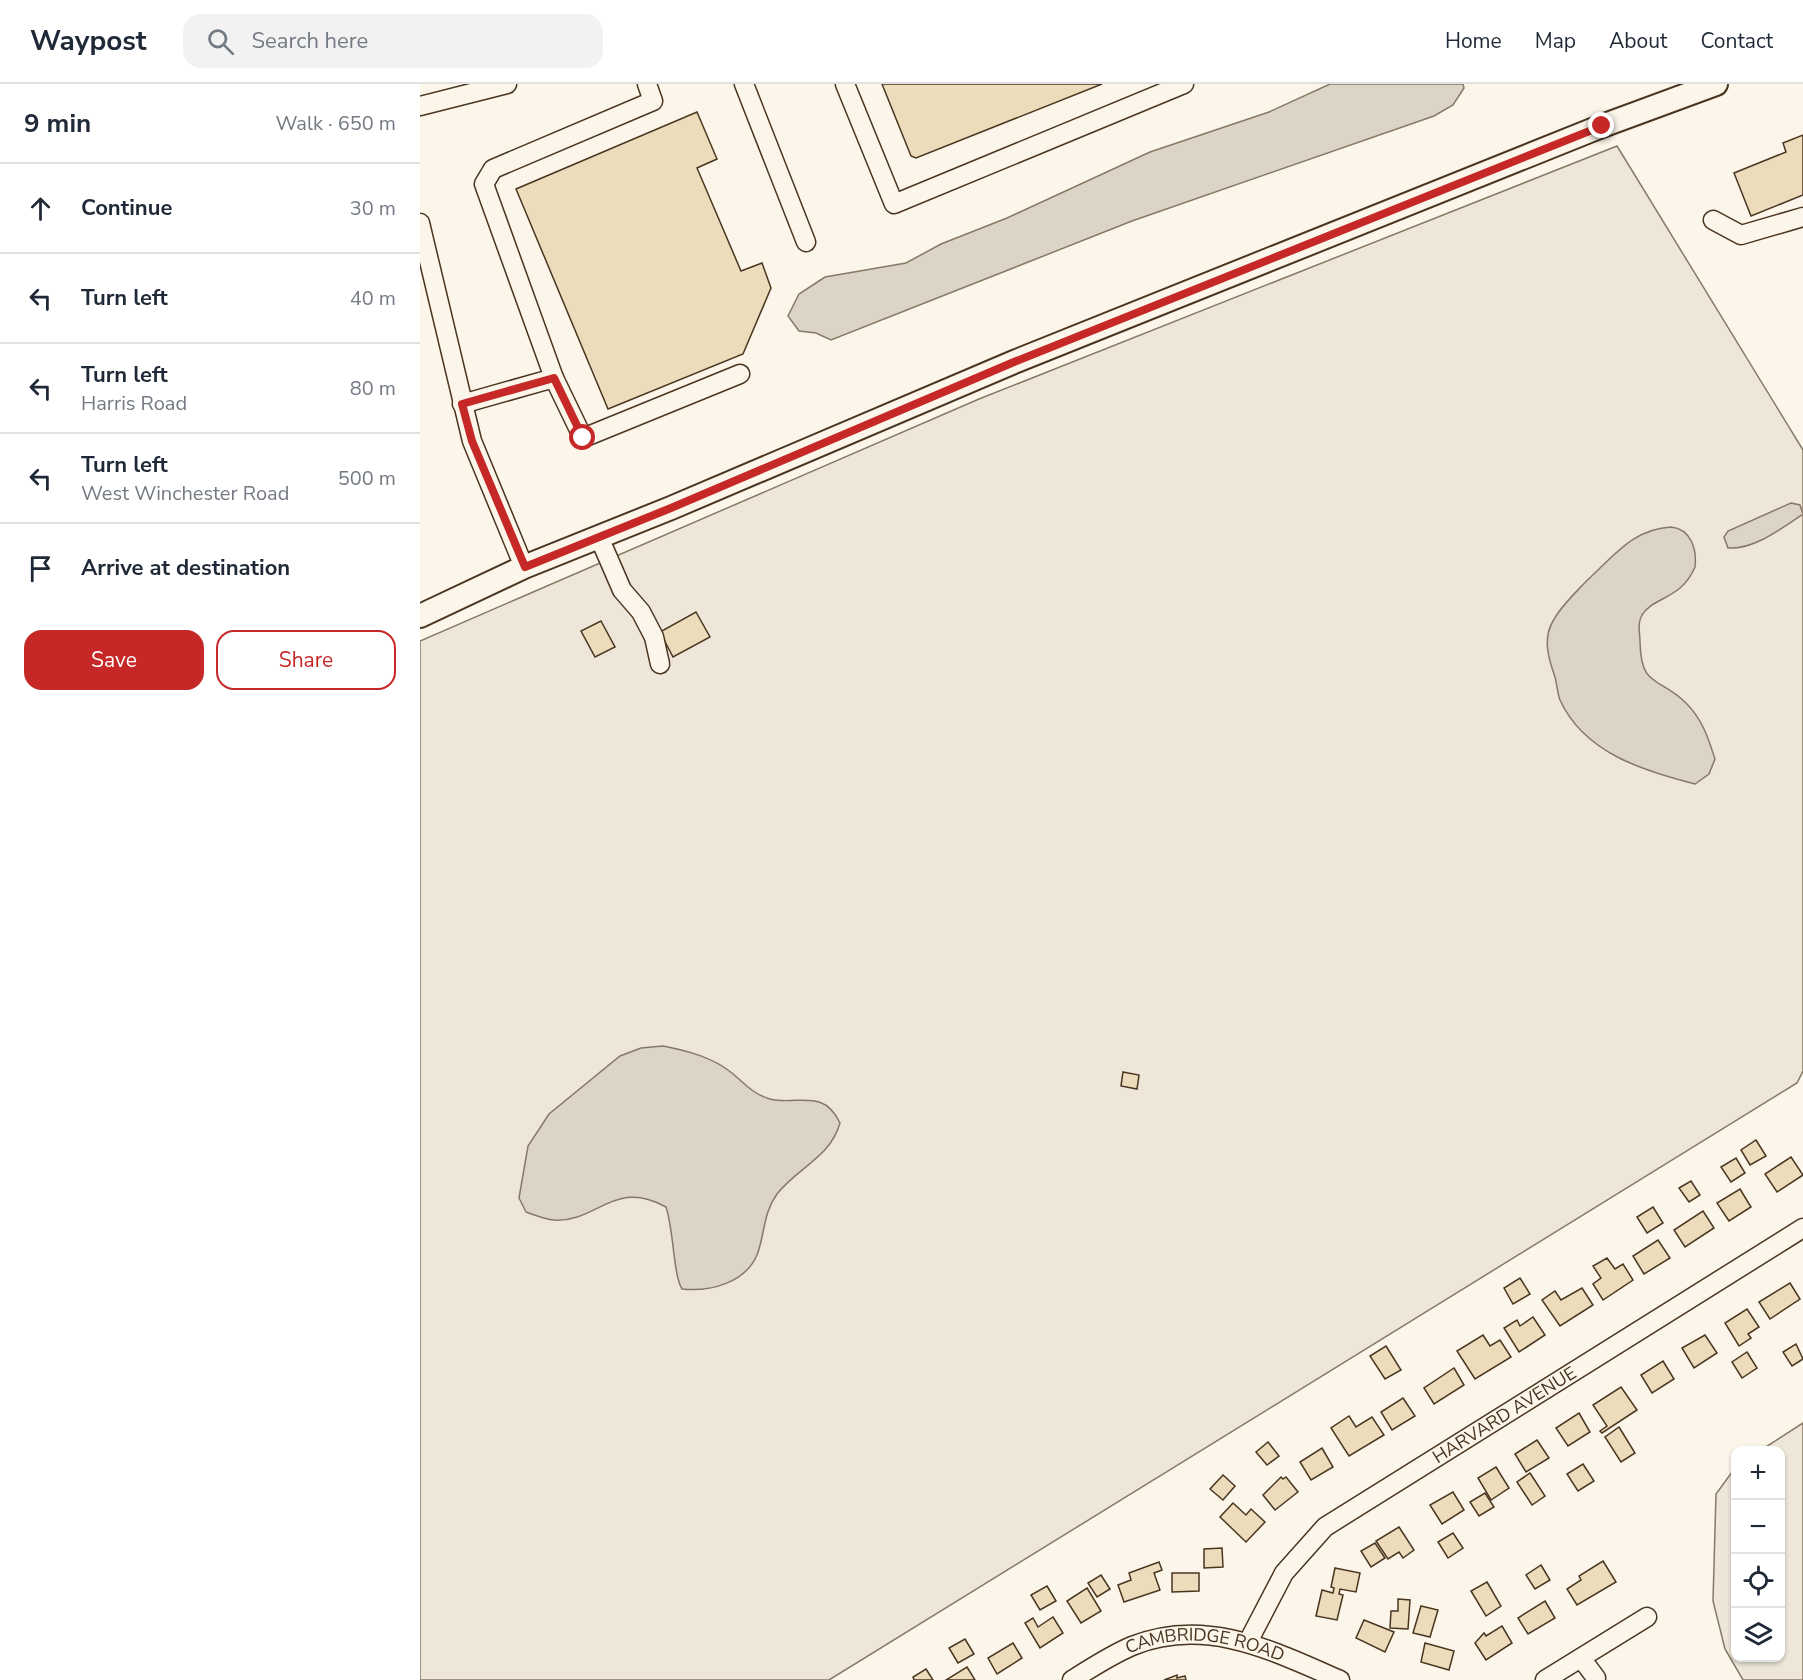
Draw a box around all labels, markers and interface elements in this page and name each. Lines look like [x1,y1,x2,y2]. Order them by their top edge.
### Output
search box [183,14,603,68]
text: Waypost [30,22,147,60]
icon: search [204,25,237,58]
text: Search here [252,26,368,56]
text: Home [1445,27,1502,55]
text: Map [1535,27,1576,55]
text: About [1609,27,1667,55]
text: Contact [1700,27,1773,55]
text: 9 min [24,106,91,141]
text: Walk · 650 m [276,110,396,137]
route end [1588,112,1614,138]
icon: ahead [24,192,57,225]
text: Continue [81,193,172,223]
text: 30 m [350,195,396,222]
icon: left [24,282,57,315]
text: Turn left [81,283,168,313]
text: 40 m [350,285,396,312]
text: Turn left [81,360,168,390]
icon: left [24,372,57,405]
text: 80 m [350,375,396,402]
text: Harris Road [81,390,187,417]
route start [569,424,595,450]
text: Turn left [81,450,168,480]
icon: left [24,462,57,495]
text: 500 m [338,465,396,492]
text: West Winchester Road [81,480,289,507]
icon: arrive [24,552,57,585]
text: Arrive at destination [81,553,290,583]
button: Save [24,630,204,690]
button: Share [216,630,396,690]
street label: HARVARD AVENUE [1428,1361,1581,1469]
map controls [1731,1446,1785,1662]
button: + [1731,1446,1785,1500]
button: − [1731,1500,1785,1554]
button: locate [1731,1554,1785,1608]
button: layers [1731,1608,1785,1662]
street label: CAMBRIDGE ROAD [1121,1622,1288,1667]

